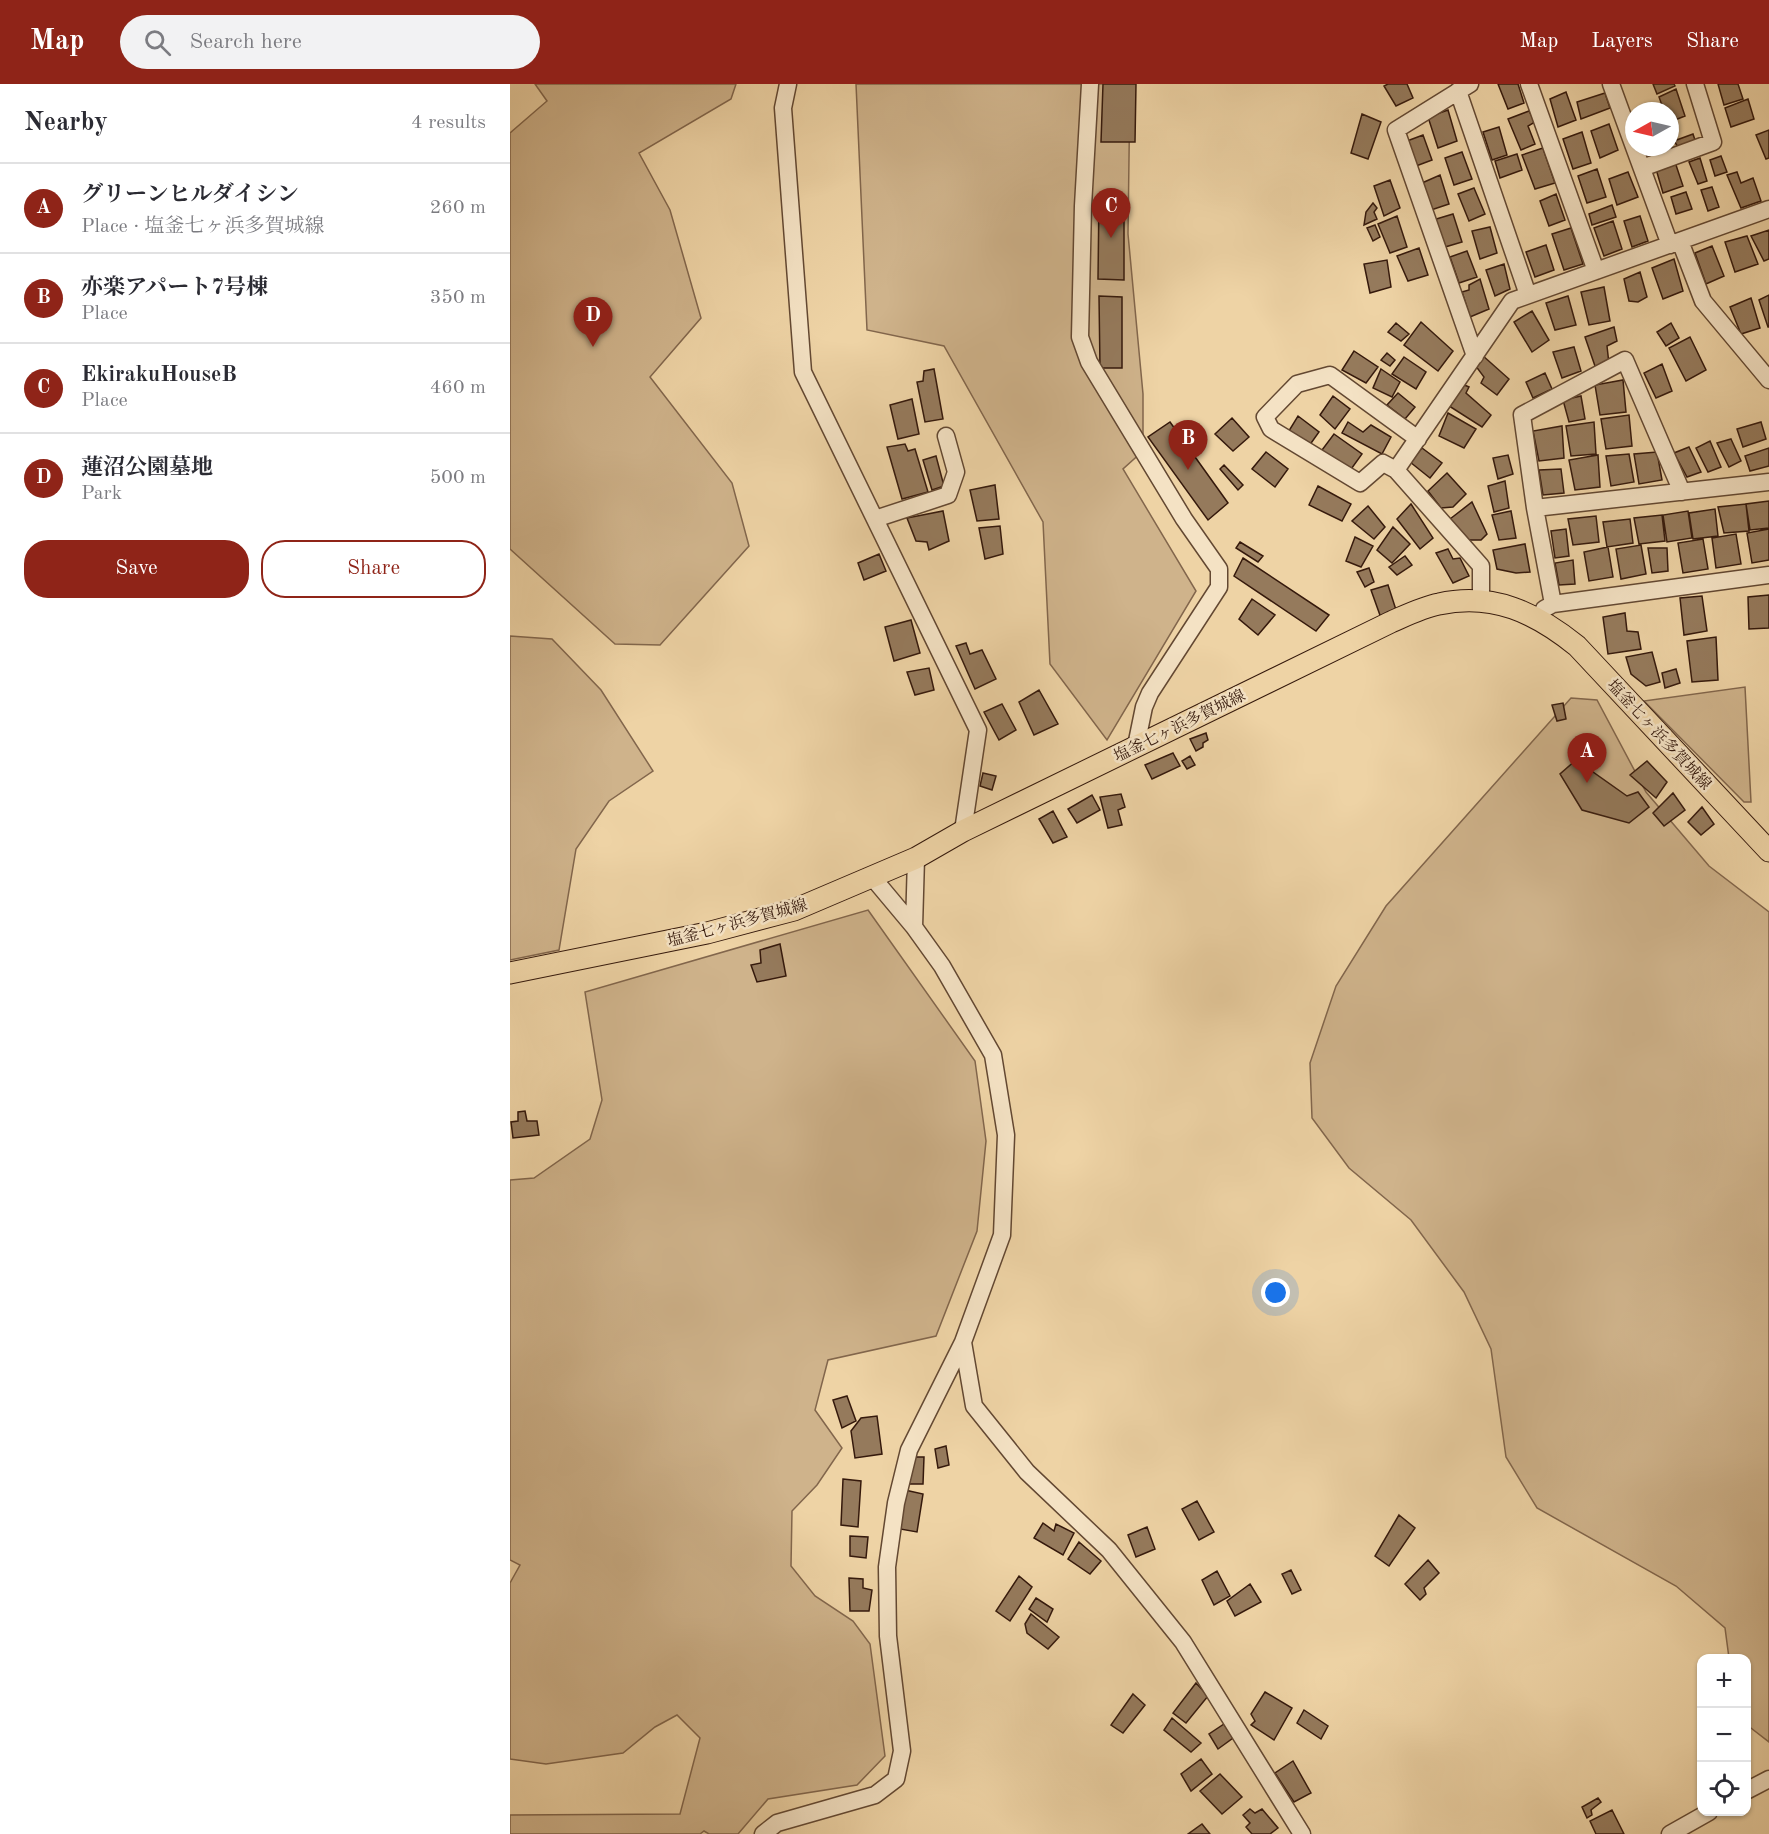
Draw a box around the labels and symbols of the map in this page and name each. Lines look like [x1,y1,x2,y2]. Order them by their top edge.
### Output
north arrow [1625,102,1679,156]
pin: C [1092,188,1130,238]
pin: D [574,298,613,347]
pin: B [1168,420,1208,470]
street label: 塩釜七ヶ浜多賀城線 [1604,676,1715,793]
street label: 塩釜七ヶ浜多賀城線 [1111,686,1248,766]
pin: A [1568,734,1606,783]
street label: 塩釜七ヶ浜多賀城線 [665,896,809,950]
your location [1261,1278,1290,1307]

